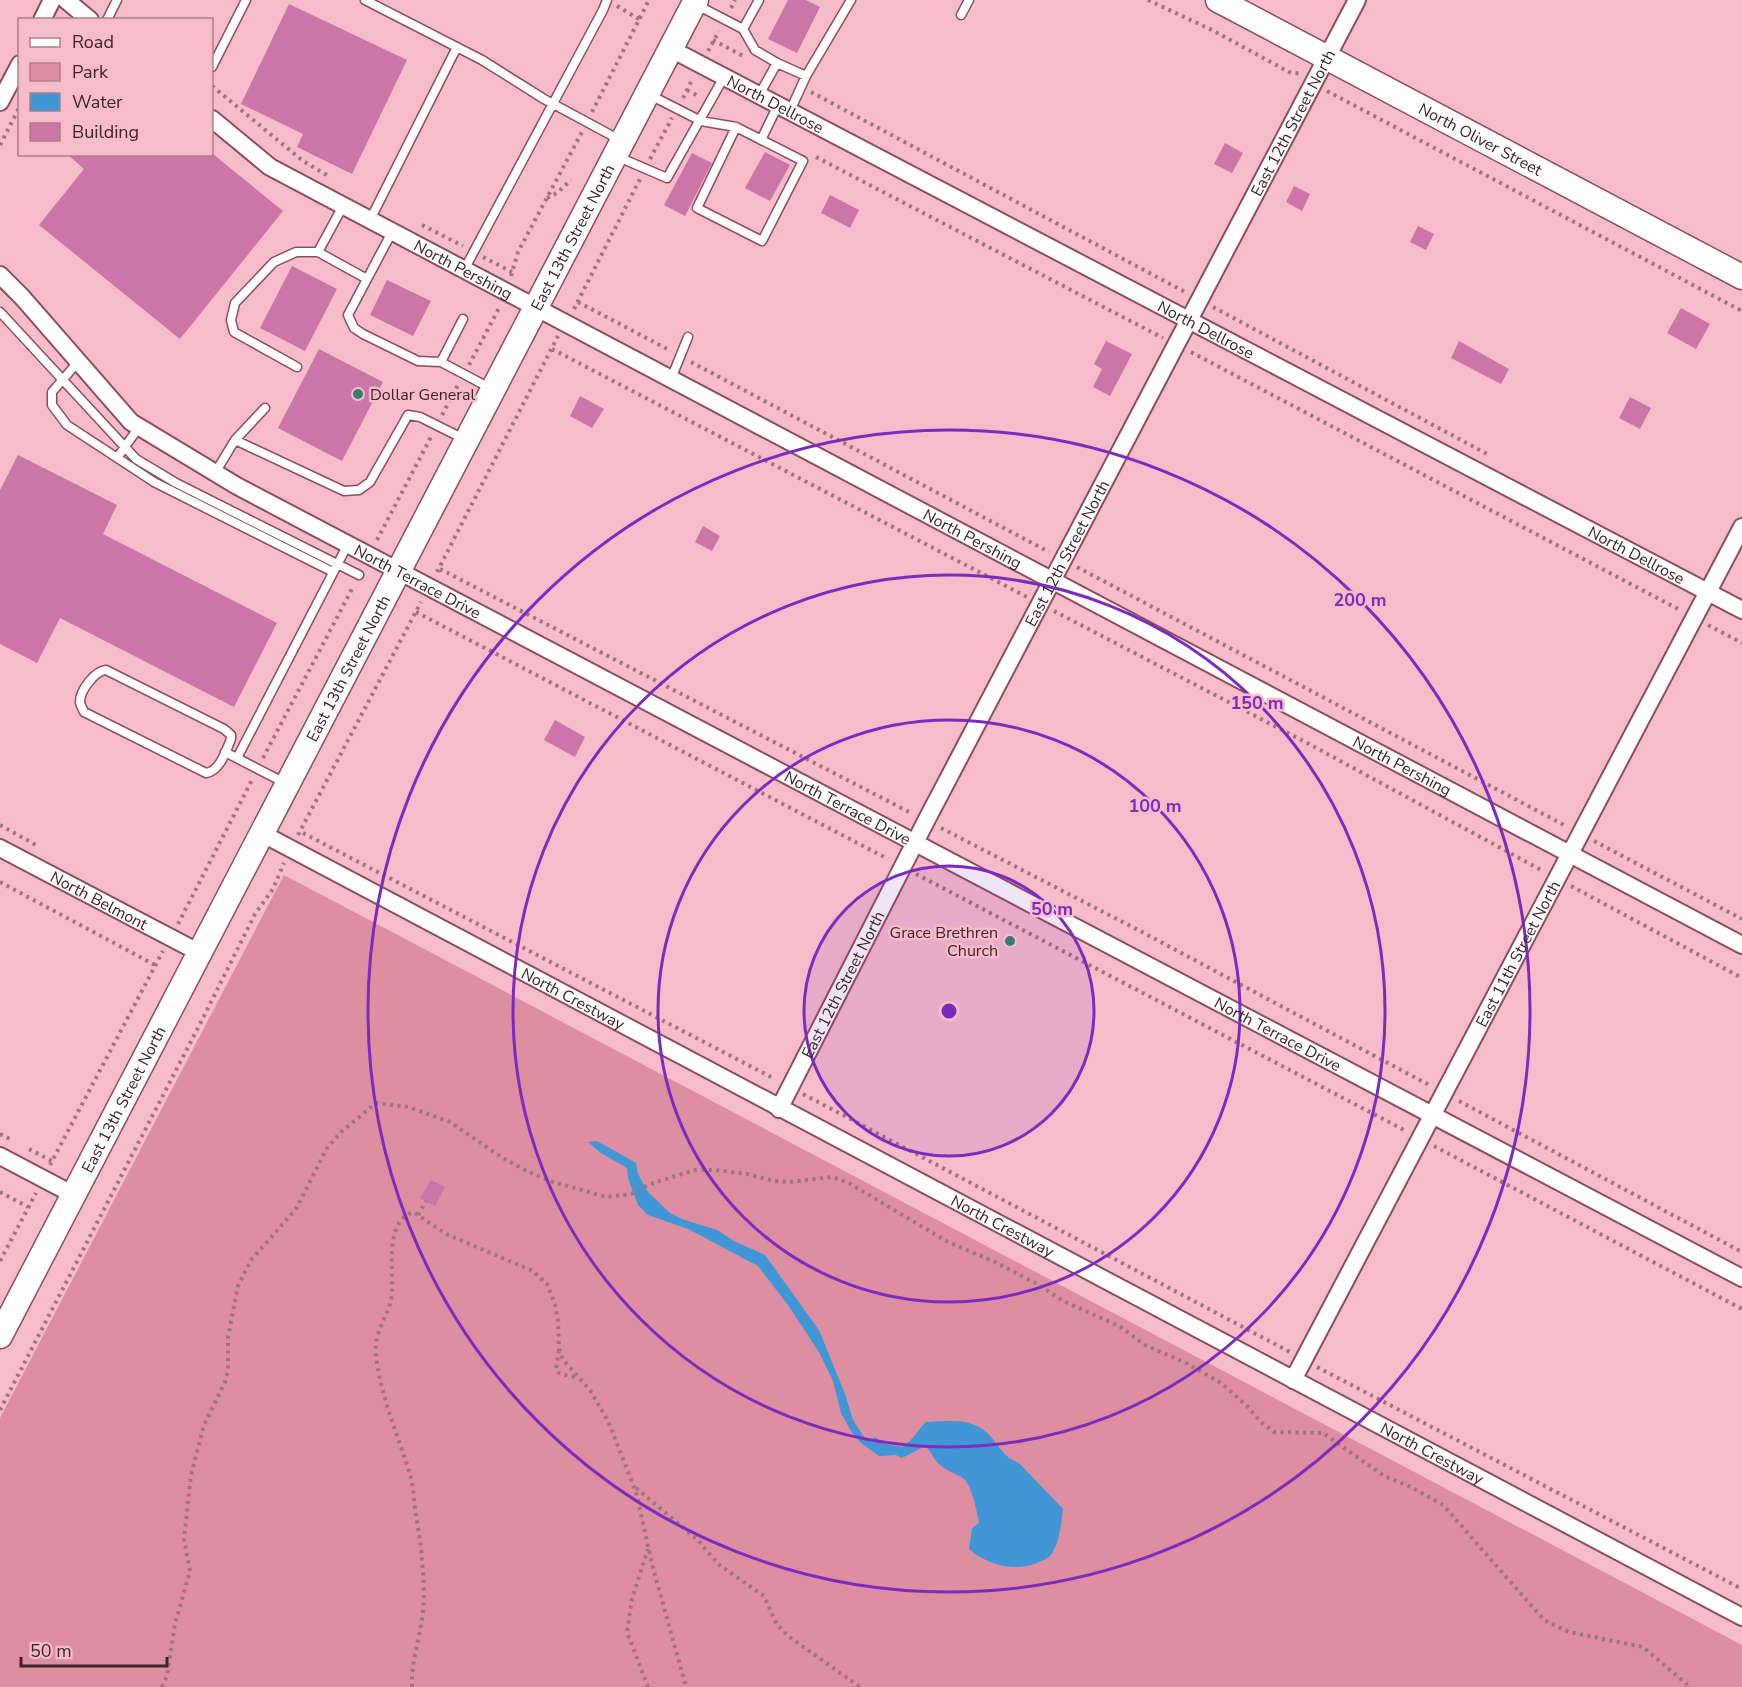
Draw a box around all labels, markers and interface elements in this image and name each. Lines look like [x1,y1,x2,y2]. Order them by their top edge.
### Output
legend [18,18,213,156]
text: Road [72,30,114,54]
street label: East 12th Street North [1246,46,1341,200]
text: Park [72,60,109,84]
street label: North Dellrose [723,70,827,139]
text: Water [72,90,123,114]
street label: North Oliver Street [1415,98,1546,182]
text: Building [72,120,139,144]
street label: East 13th Street North [526,160,621,315]
street label: North Pershing [410,235,516,305]
street label: North Dellrose [1153,296,1258,365]
place label: Dollar General [370,384,475,406]
marker: Dollar General [351,387,365,401]
street label: East 12th Street North [1020,476,1115,631]
street label: North Pershing [919,504,1025,574]
street label: North Dellrose [1584,521,1688,590]
street label: North Terrace Drive [350,540,485,624]
text: 200 m [1333,588,1387,612]
street label: East 13th Street North [301,591,396,746]
text: 150 m [1230,691,1284,715]
street label: North Pershing [1349,731,1455,801]
street label: North Terrace Drive [780,766,915,851]
text: 100 m [1128,794,1182,818]
street label: North Belmont [46,866,152,936]
street label: East 11th Street North [1471,877,1566,1031]
text: 50 m [1031,897,1073,921]
street label: East 12th Street North [797,907,890,1062]
place label: Grace Brethren Church [890,922,998,962]
marker: Grace Brethren Church [1003,934,1017,948]
street label: North Crestway [517,963,629,1036]
street label: North Terrace Drive [1210,992,1345,1077]
centre of rings [939,1001,959,1021]
street label: East 13th Street North [77,1023,172,1177]
street label: North Crestway [947,1190,1058,1263]
street label: North Crestway [1376,1418,1488,1491]
scale bar [21,1630,166,1668]
text: 50 m [30,1639,72,1663]

